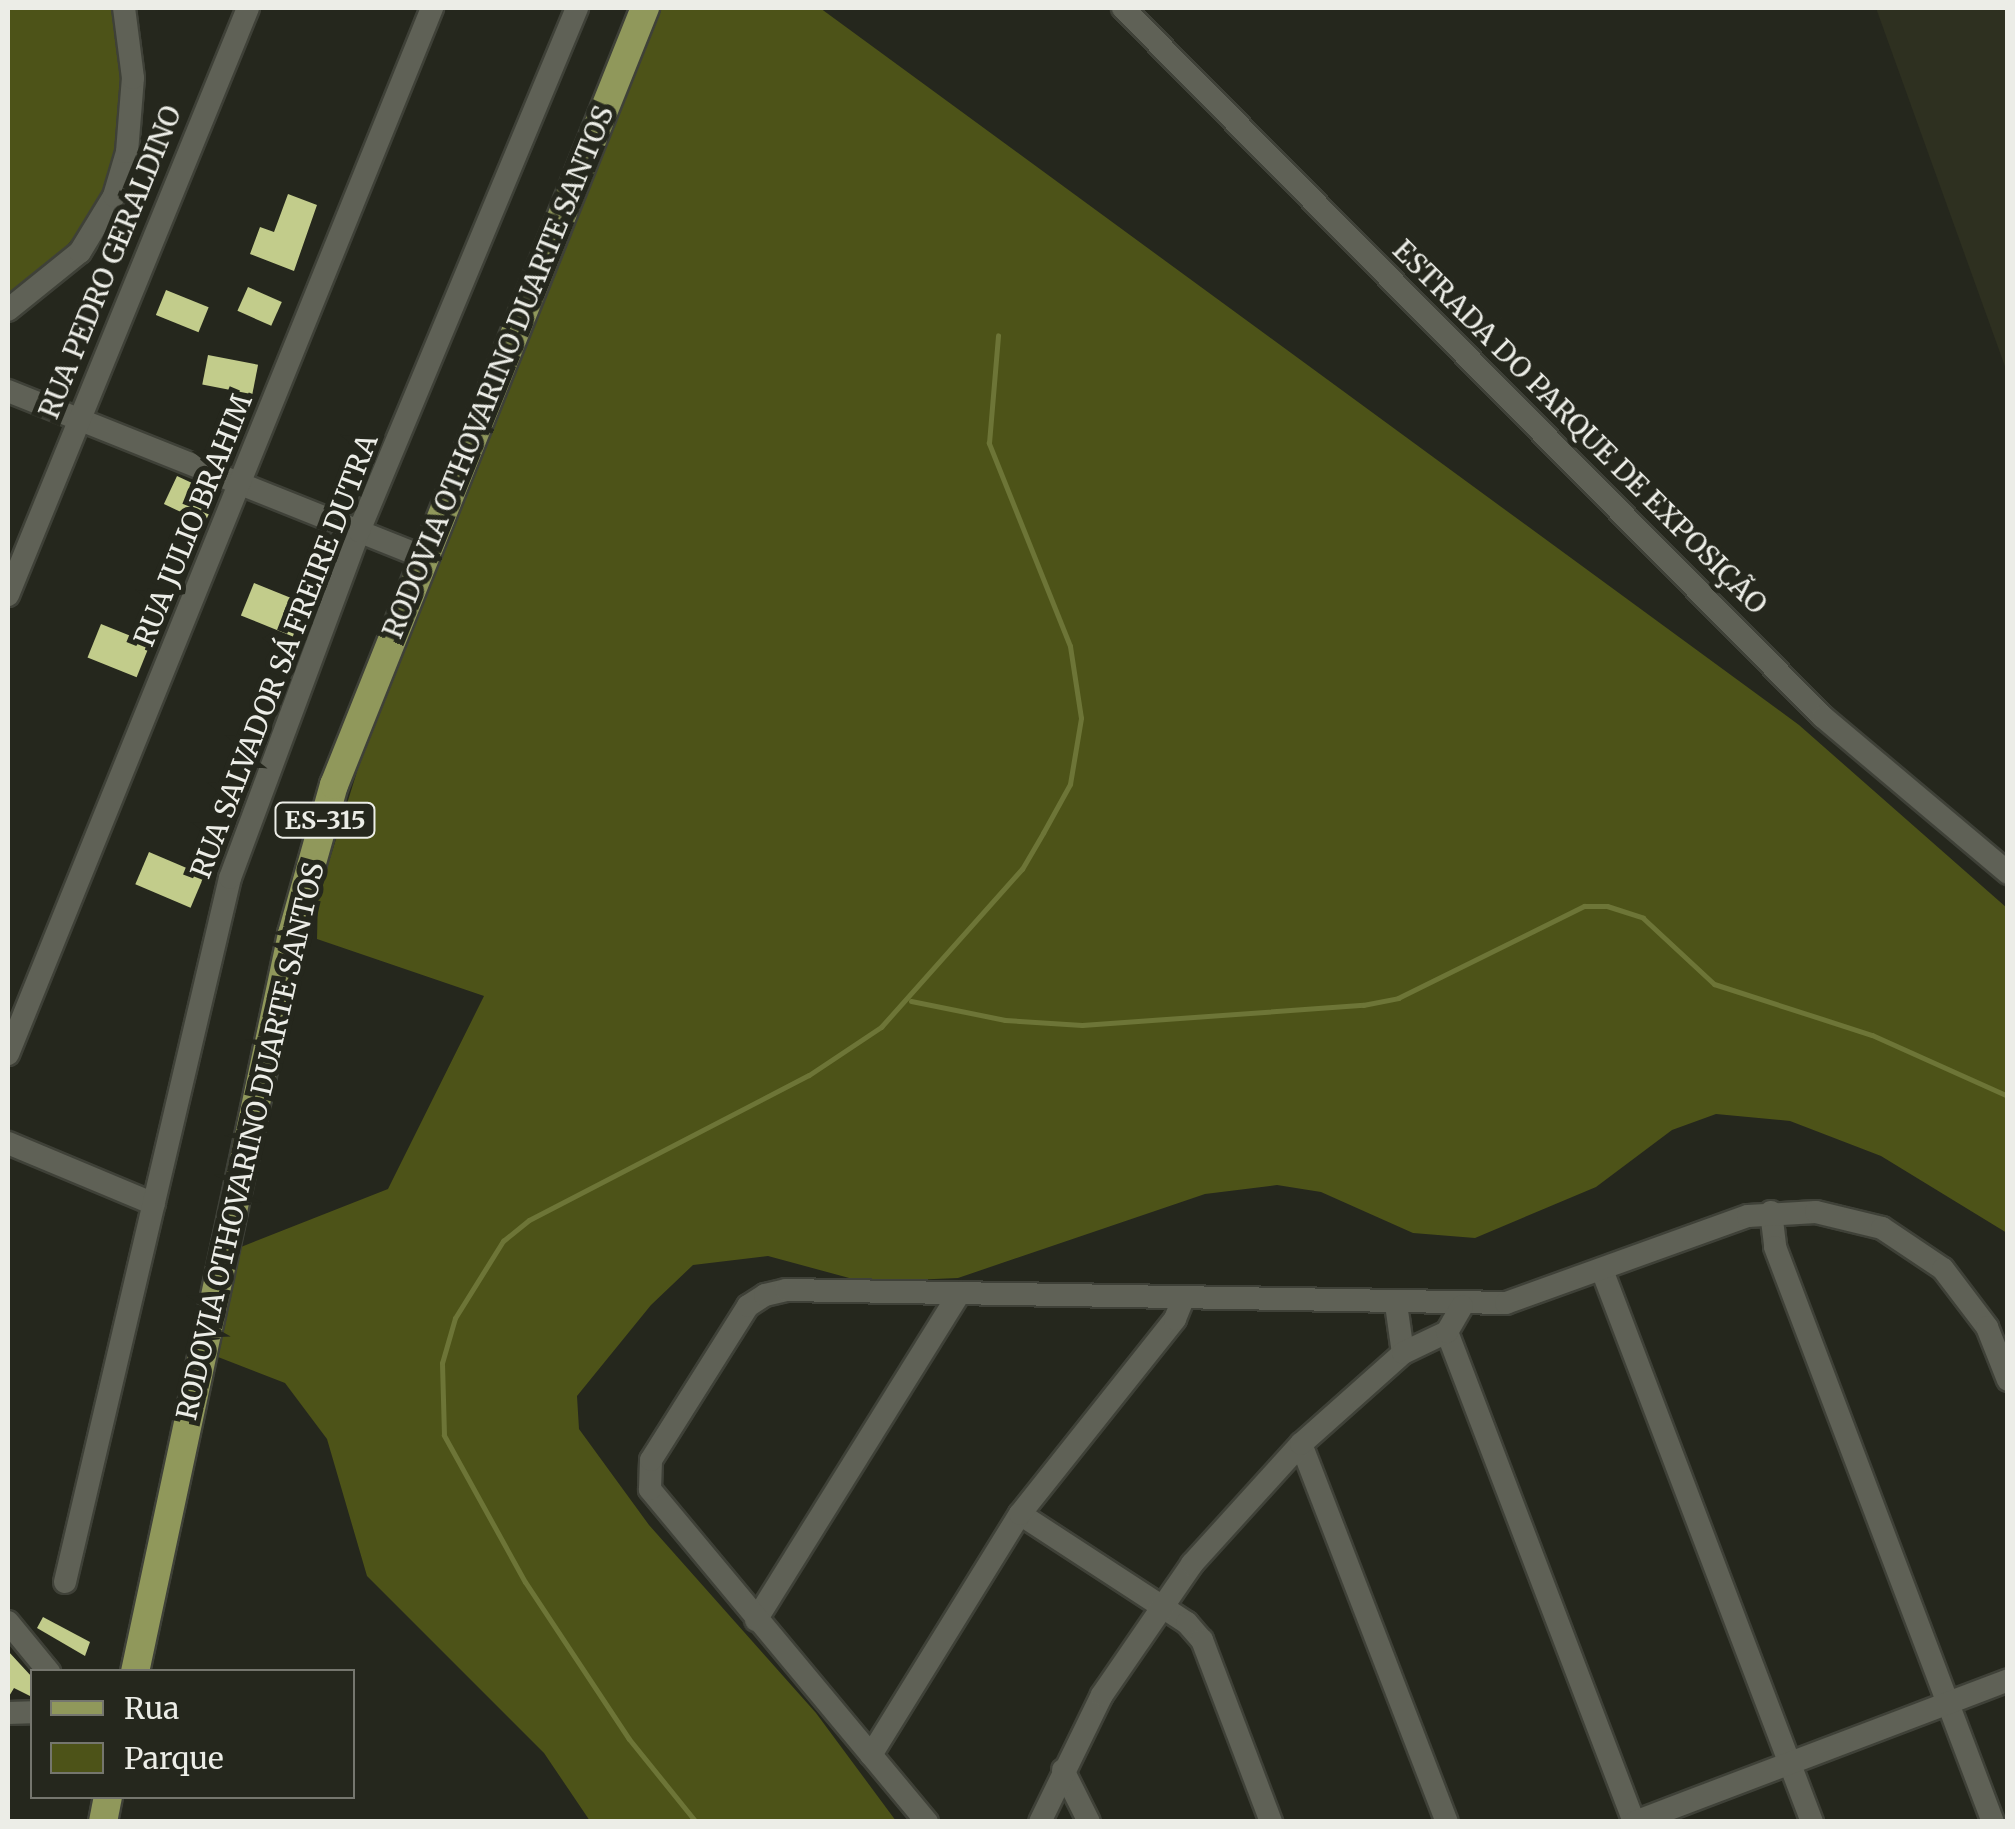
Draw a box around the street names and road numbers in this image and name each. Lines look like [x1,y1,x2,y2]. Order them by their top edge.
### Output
street label: RUA PEDRO GERALDINO [32,101,188,423]
street label: RODOVIA OTHOVARINO DUARTE SANTOS [375,101,621,643]
street label: ESTRADA DO PARQUE DE EXPOSIÇÃO [1386,233,1774,621]
street label: RUA JULIO BRAHIM [127,389,259,651]
street label: RUA SALVADOR SÁ FREIRE DUTRA [184,429,384,883]
road number: ES-315 [272,800,378,840]
street label: RODOVIA OTHOVARINO DUARTE SANTOS [169,859,331,1423]

